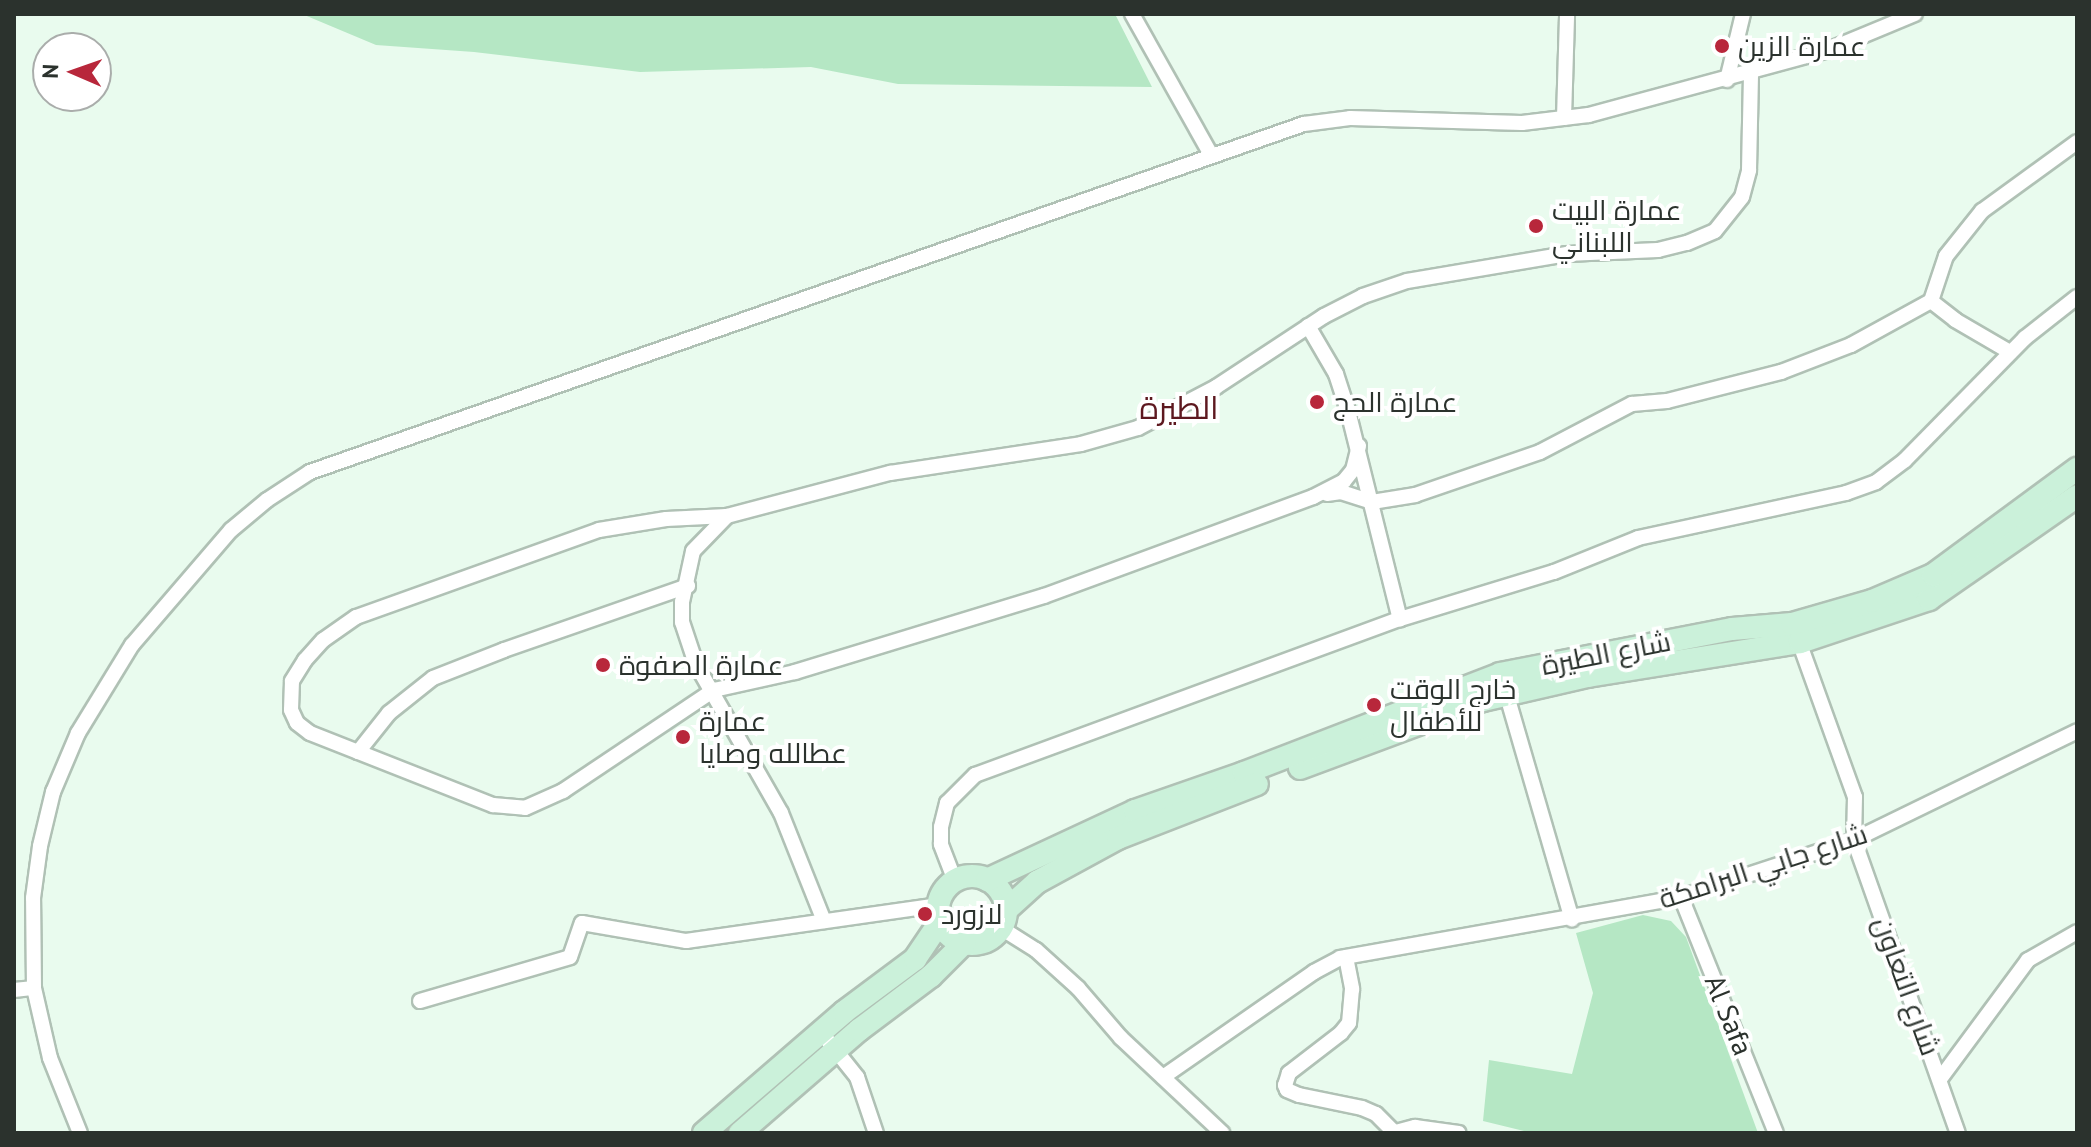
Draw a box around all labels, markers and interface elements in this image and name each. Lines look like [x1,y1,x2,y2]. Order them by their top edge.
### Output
place label: عمارة الزين [1738,29,1866,63]
north arrow [32,32,112,112]
marker: عمارة الزين [1713,37,1731,55]
text: N [36,64,64,79]
place label: عمارة البيت اللبناني [1552,193,1681,259]
marker: عمارة البيت اللبناني [1527,217,1545,235]
place label: عمارة الحج [1333,385,1458,419]
district label: الطيرة [1139,388,1219,426]
marker: عمارة الحج [1308,393,1326,411]
street label: شارع الطيرة [1539,624,1673,682]
place label: عمارة الصفوة [619,648,783,682]
marker: عمارة الصفوة [594,656,612,674]
place label: خارج الوقت للأطفال [1390,672,1516,738]
marker: خارج الوقت للأطفال [1365,696,1383,714]
place label: عمارة عطالله وصايا [699,704,847,770]
marker: عمارة عطالله وصايا [674,728,692,746]
street label: شارع جابي البرامكة [1655,816,1871,916]
place label: لازورد [941,897,1003,931]
marker: لازورد [916,905,934,923]
street label: شارع التعاون [1866,912,1948,1060]
street label: Al Safa [1698,970,1760,1060]

